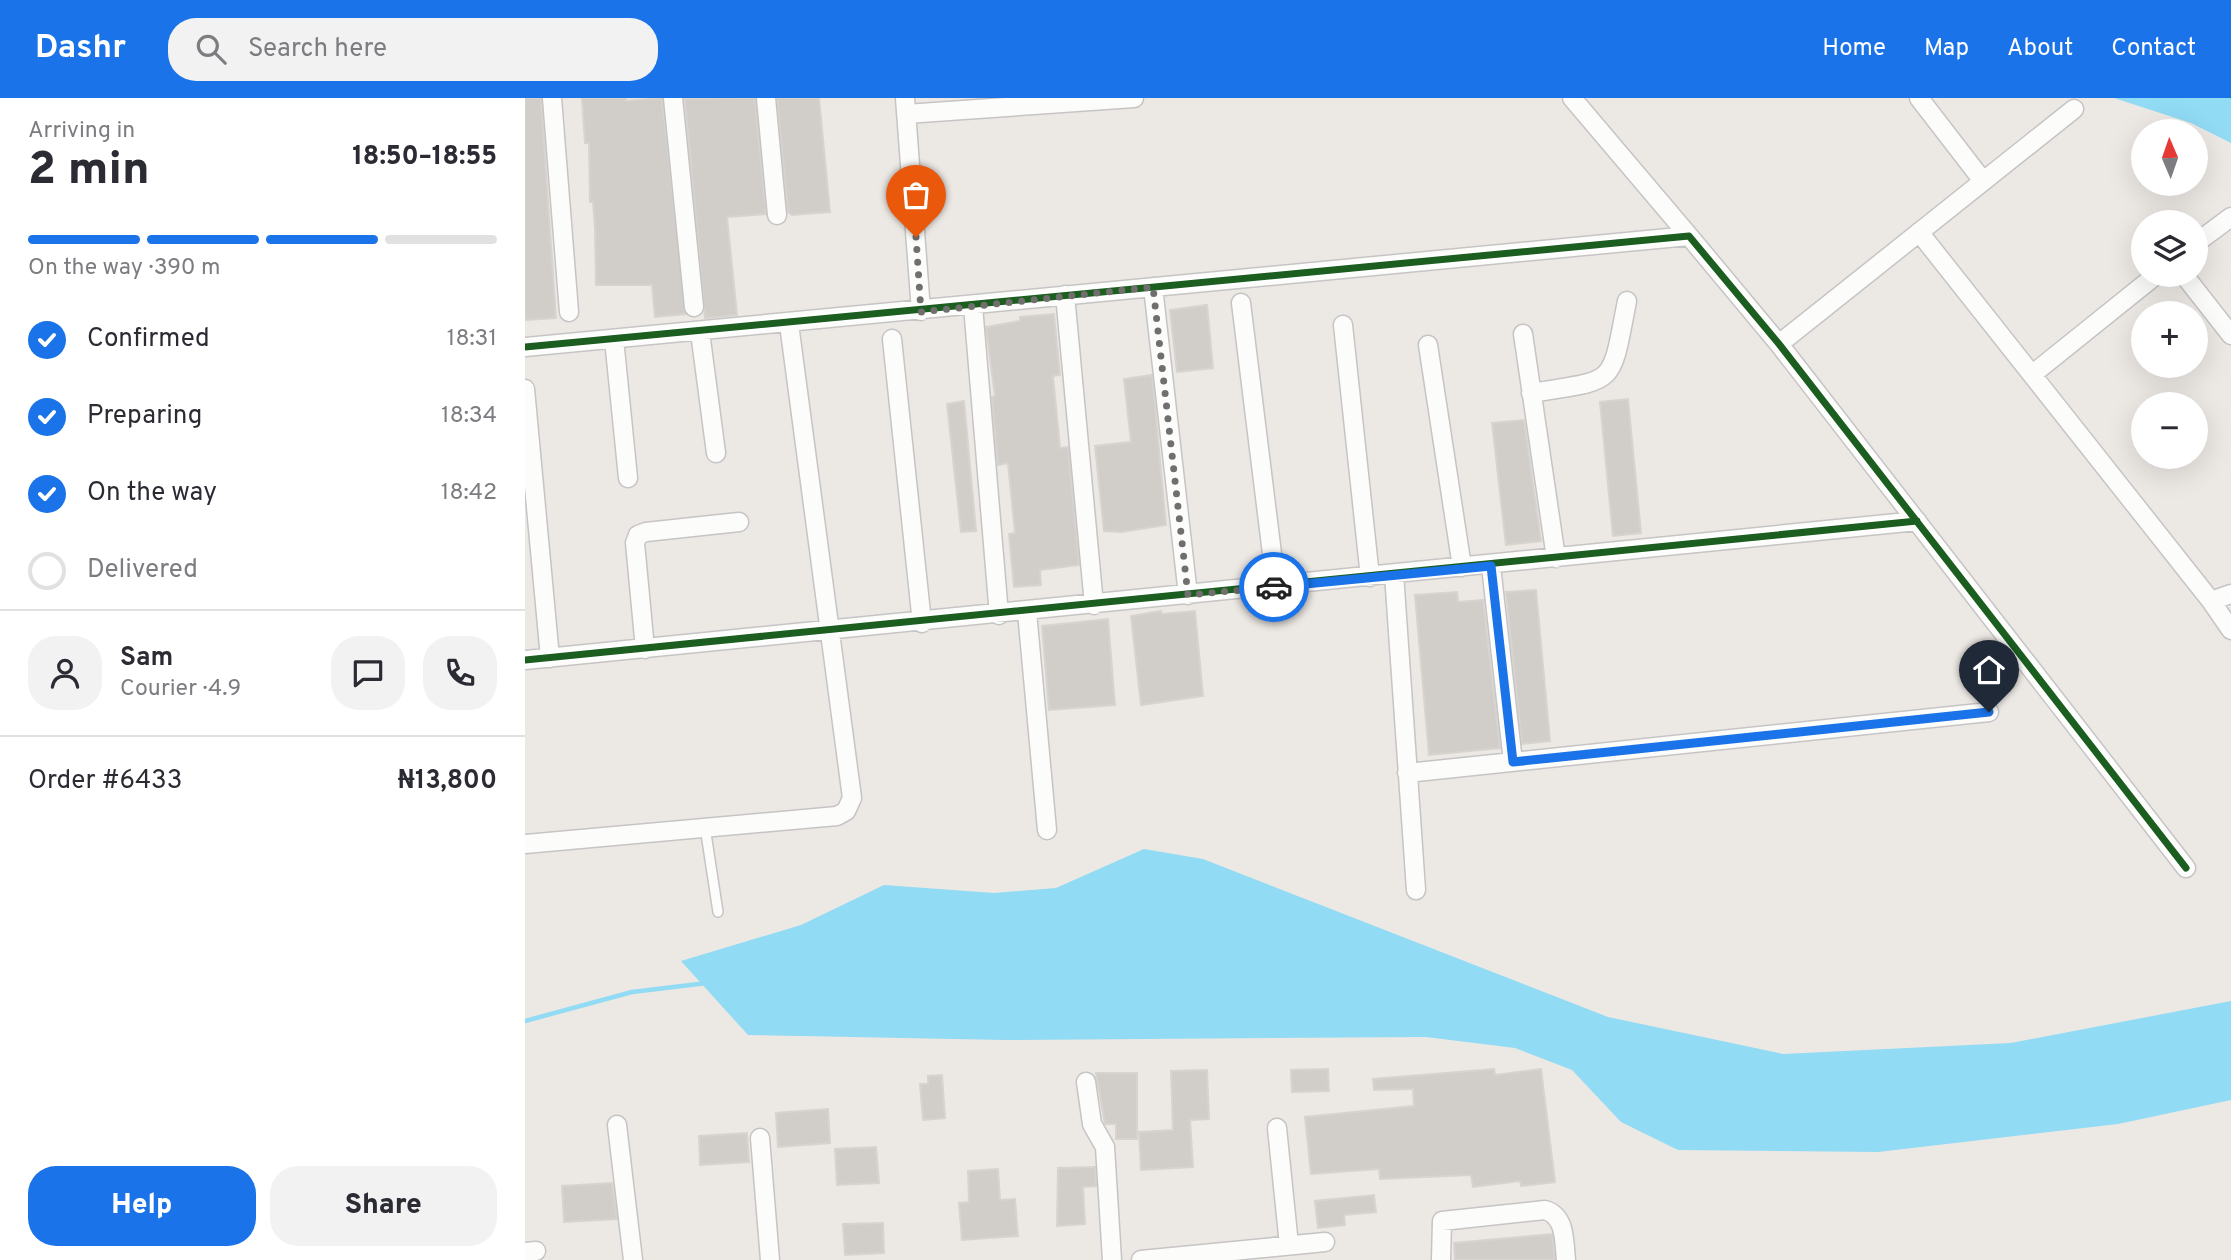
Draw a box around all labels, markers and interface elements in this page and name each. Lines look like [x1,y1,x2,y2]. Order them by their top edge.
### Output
search box [168,18,658,81]
text: Dashr [35,28,126,70]
icon: search [192,30,230,68]
text: Search here [248,33,387,66]
text: Home [1822,34,1886,64]
text: Map [1924,34,1969,64]
text: About [2007,34,2073,64]
text: Contact [2111,34,2196,64]
text: Arriving in [28,117,135,146]
north arrow [2131,119,2209,196]
map controls [2131,119,2208,469]
text: 18:50–18:55 [352,141,497,174]
text: 2 min [28,142,150,201]
pin [886,165,946,237]
icon: bag [897,176,935,214]
button: layers [2131,210,2208,287]
text: On the way · 390 m [28,254,220,283]
button: + [2131,301,2208,378]
icon: check [28,321,66,359]
text: Confirmed [87,323,210,356]
text: 18:31 [447,325,497,354]
button: − [2131,392,2208,469]
icon: check [28,398,66,436]
text: Preparing [87,400,202,433]
text: 18:34 [441,402,497,431]
icon: check [28,475,66,513]
text: On the way [87,477,217,510]
text: 18:42 [441,479,497,508]
courier [1239,552,1309,622]
text: Delivered [87,554,198,587]
icon: car [1255,568,1293,606]
button: person [28,636,102,710]
button: chat [331,636,405,710]
button: phone [423,636,497,710]
pin [1959,640,2019,712]
text: Sam [120,642,173,675]
icon: home [1970,651,2008,689]
text: Courier · 4.9 [120,675,241,704]
text: Order #6433 [28,765,182,798]
text: ₦13,800 [398,765,497,798]
button: Help [28,1166,256,1246]
button: Share [270,1166,497,1246]

